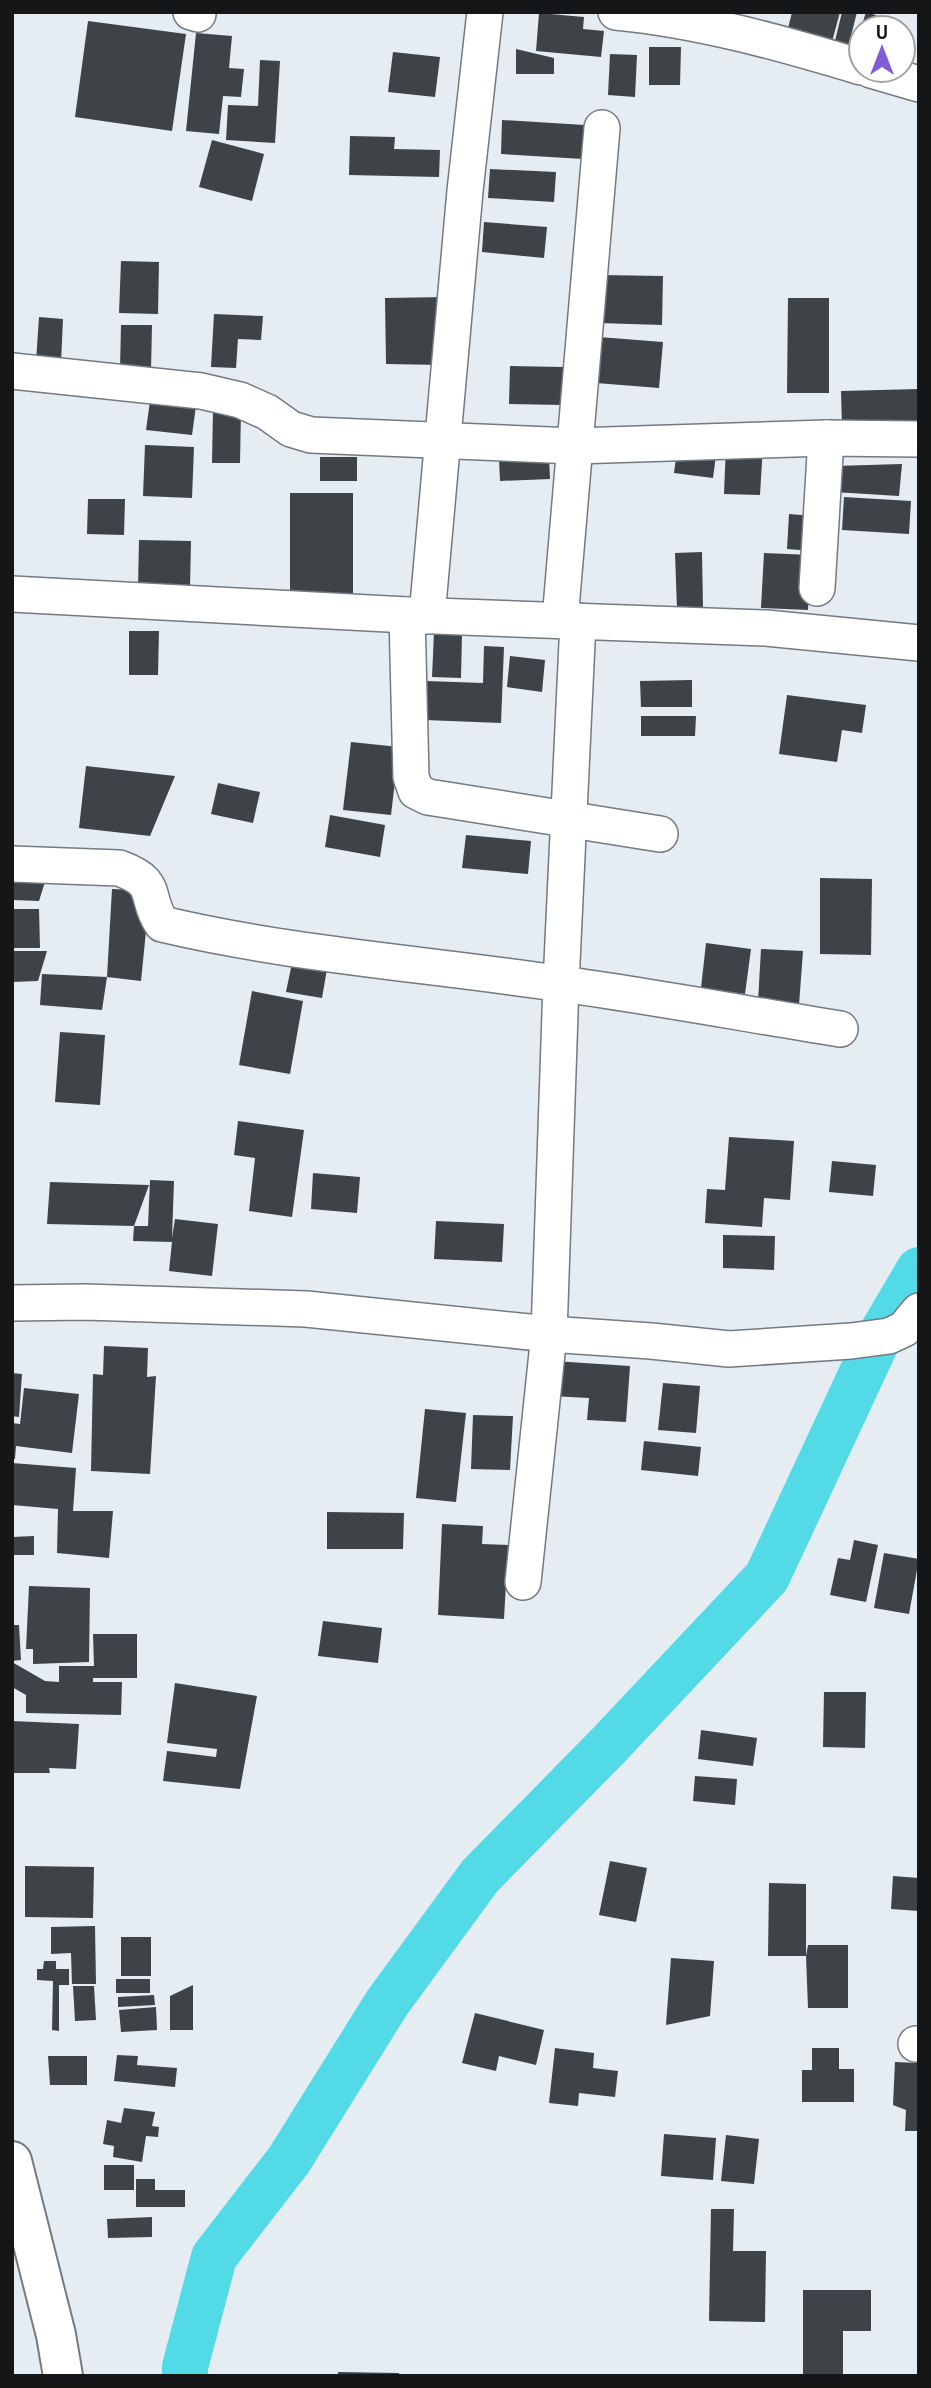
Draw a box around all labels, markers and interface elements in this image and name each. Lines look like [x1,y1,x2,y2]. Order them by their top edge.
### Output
north arrow [847,14,917,84]
text: U [876,20,888,44]

